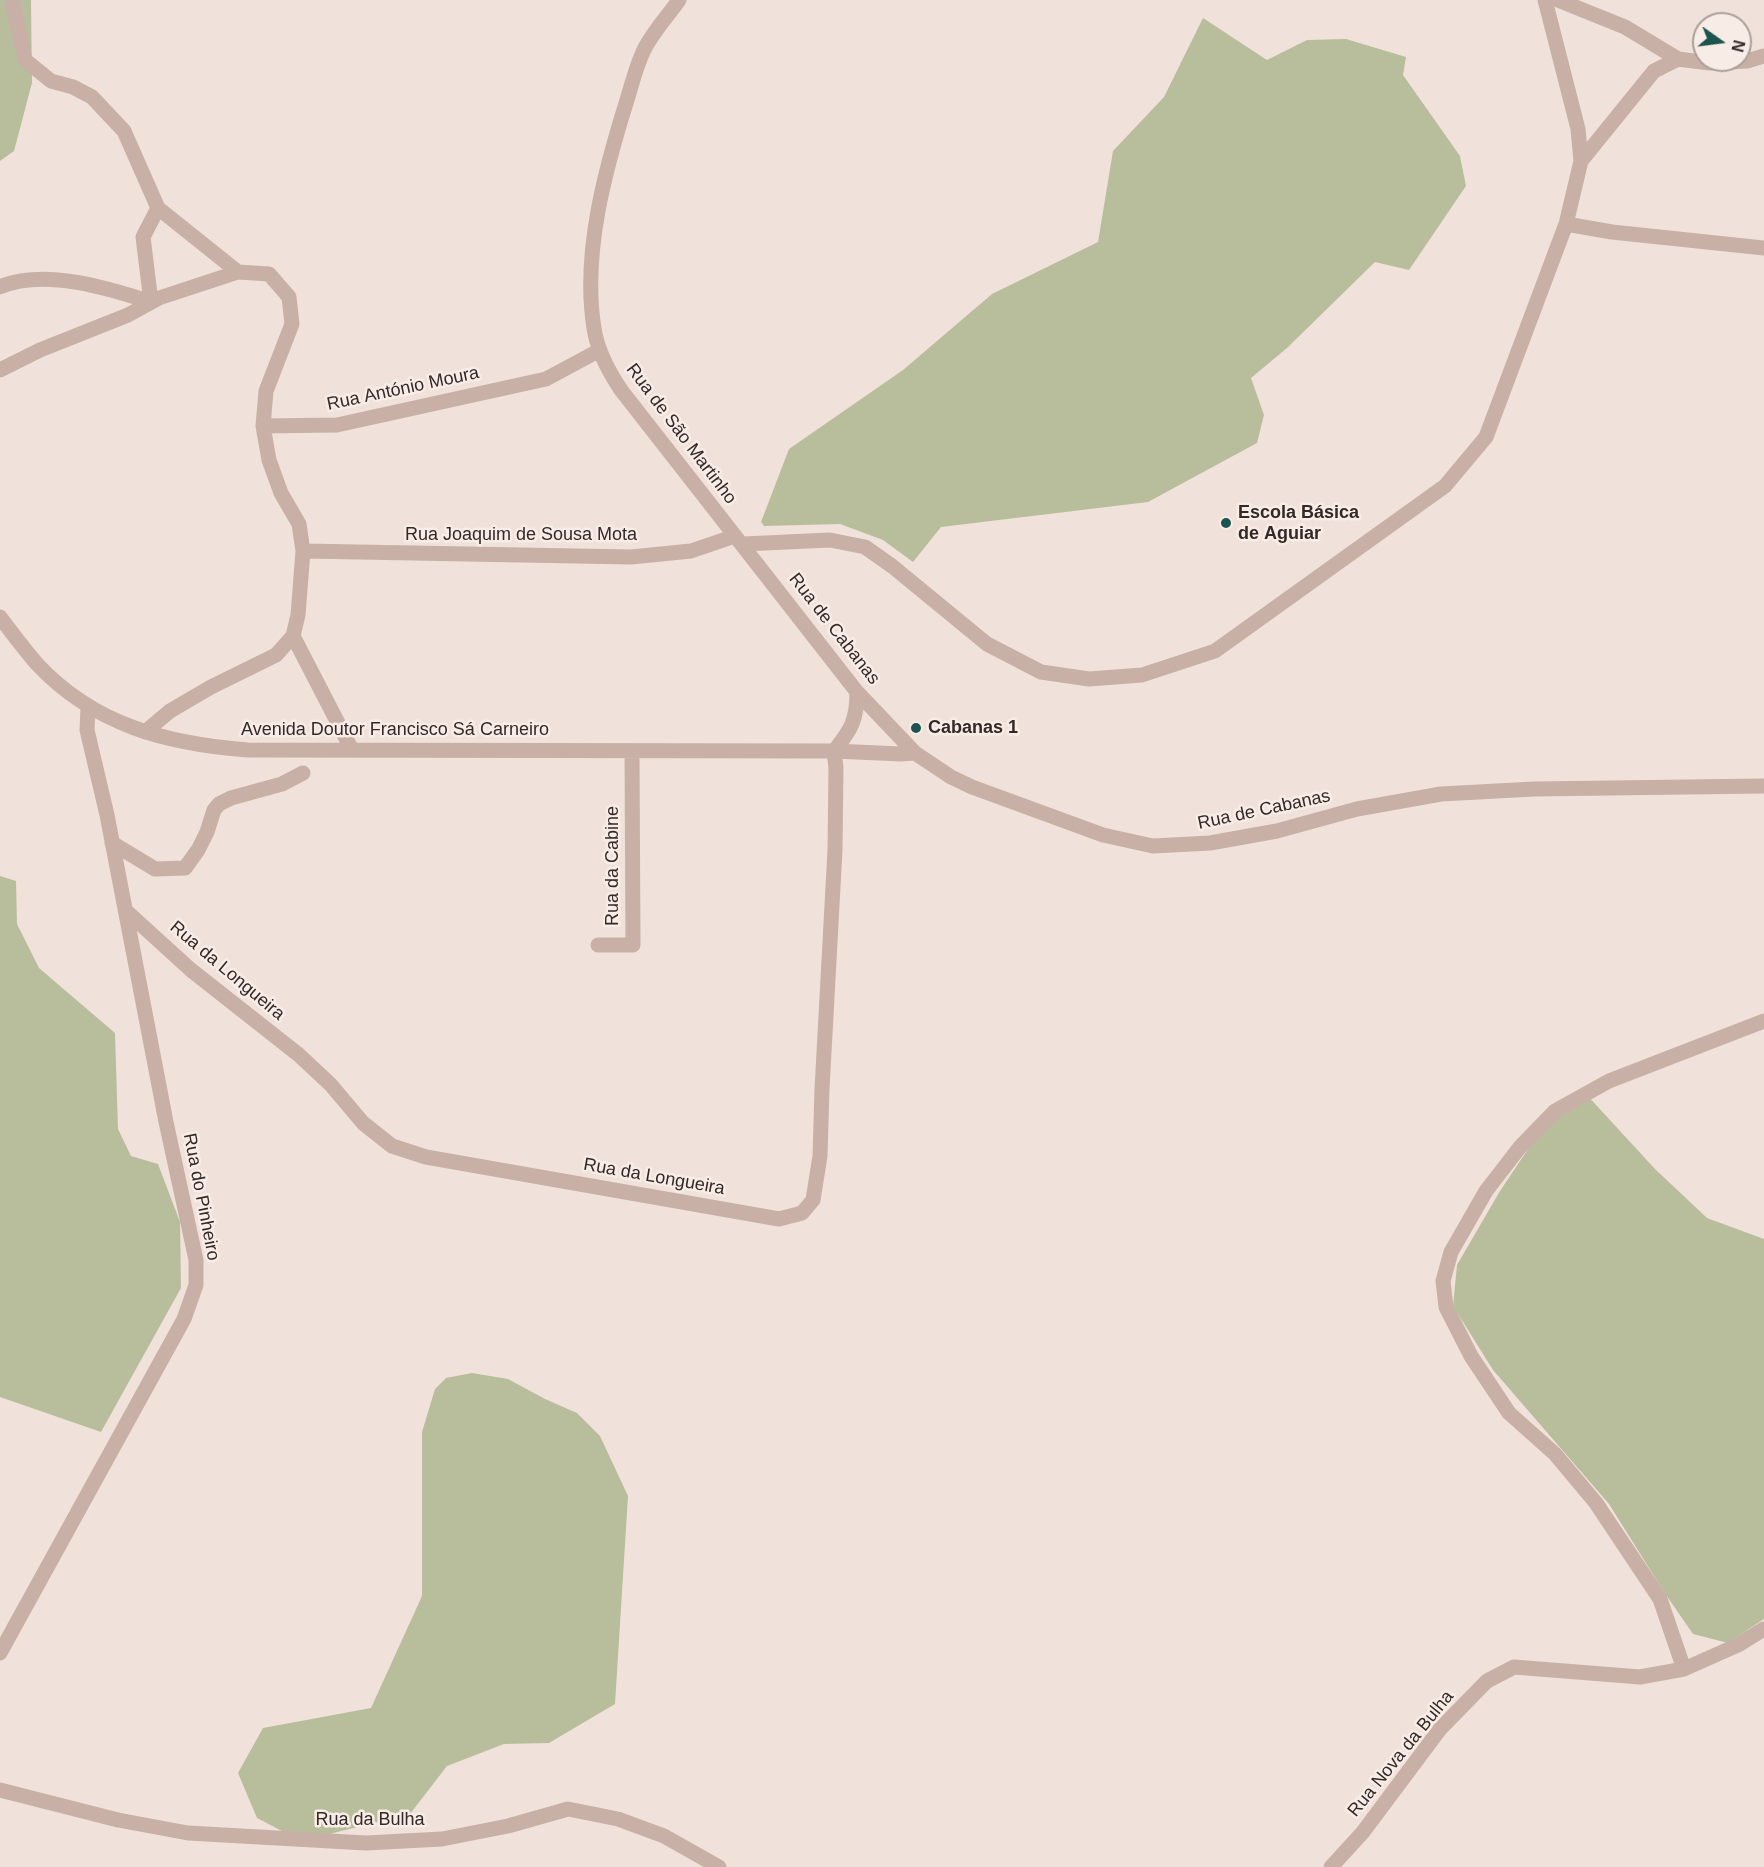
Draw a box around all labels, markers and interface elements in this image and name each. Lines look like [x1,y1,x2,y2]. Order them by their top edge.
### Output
north arrow [1692,12,1752,72]
text: N [1728,38,1748,54]
street label: Rua de São Martinho [621,360,741,508]
street label: Rua António Moura [325,362,481,416]
place label: Escola Básica de Aguiar [1238,502,1359,544]
marker: Escola Básica de Aguiar [1219,516,1233,530]
street label: Rua Joaquim de Sousa Mota [405,524,637,546]
street label: Rua de Cabanas [784,569,884,689]
place label: Cabanas 1 [928,717,1018,739]
street label: Avenida Doutor Francisco Sá Carneiro [241,719,549,741]
marker: Cabanas 1 [909,721,923,735]
street label: Rua de Cabanas [1196,785,1332,835]
street label: Rua da Cabine [602,806,624,926]
street label: Rua da Longueira [165,917,289,1025]
street label: Rua do Pinheiro [178,1132,224,1262]
street label: Rua da Longueira [582,1154,726,1200]
street label: Rua Nova da Bulha [1343,1687,1459,1821]
street label: Rua da Bulha [315,1809,425,1831]

